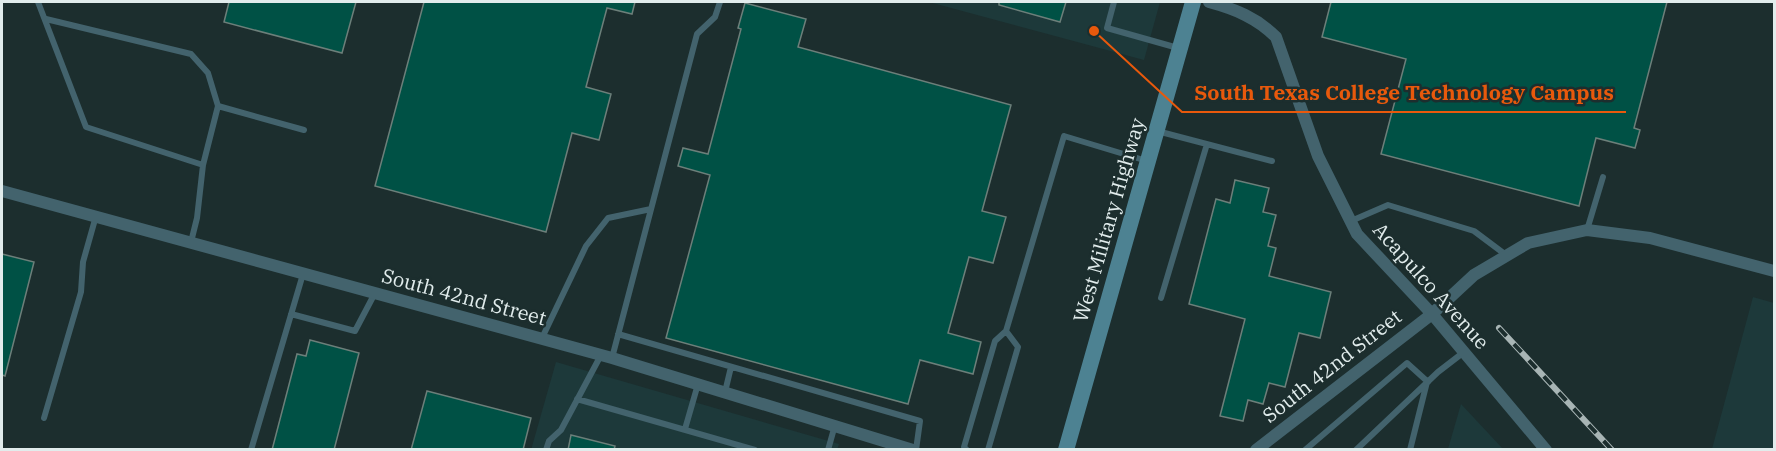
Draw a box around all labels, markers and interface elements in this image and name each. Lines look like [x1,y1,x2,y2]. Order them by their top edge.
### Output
callout: South Texas College Technology Campus [1182,73,1626,112]
text: South Texas College Technology Campus [1194,78,1614,106]
street label: West Military Highway [1066,114,1151,325]
street label: Acapulco Avenue [1367,217,1496,355]
street label: South 42nd Street [379,262,549,331]
street label: South 42nd Street [1257,303,1407,428]

